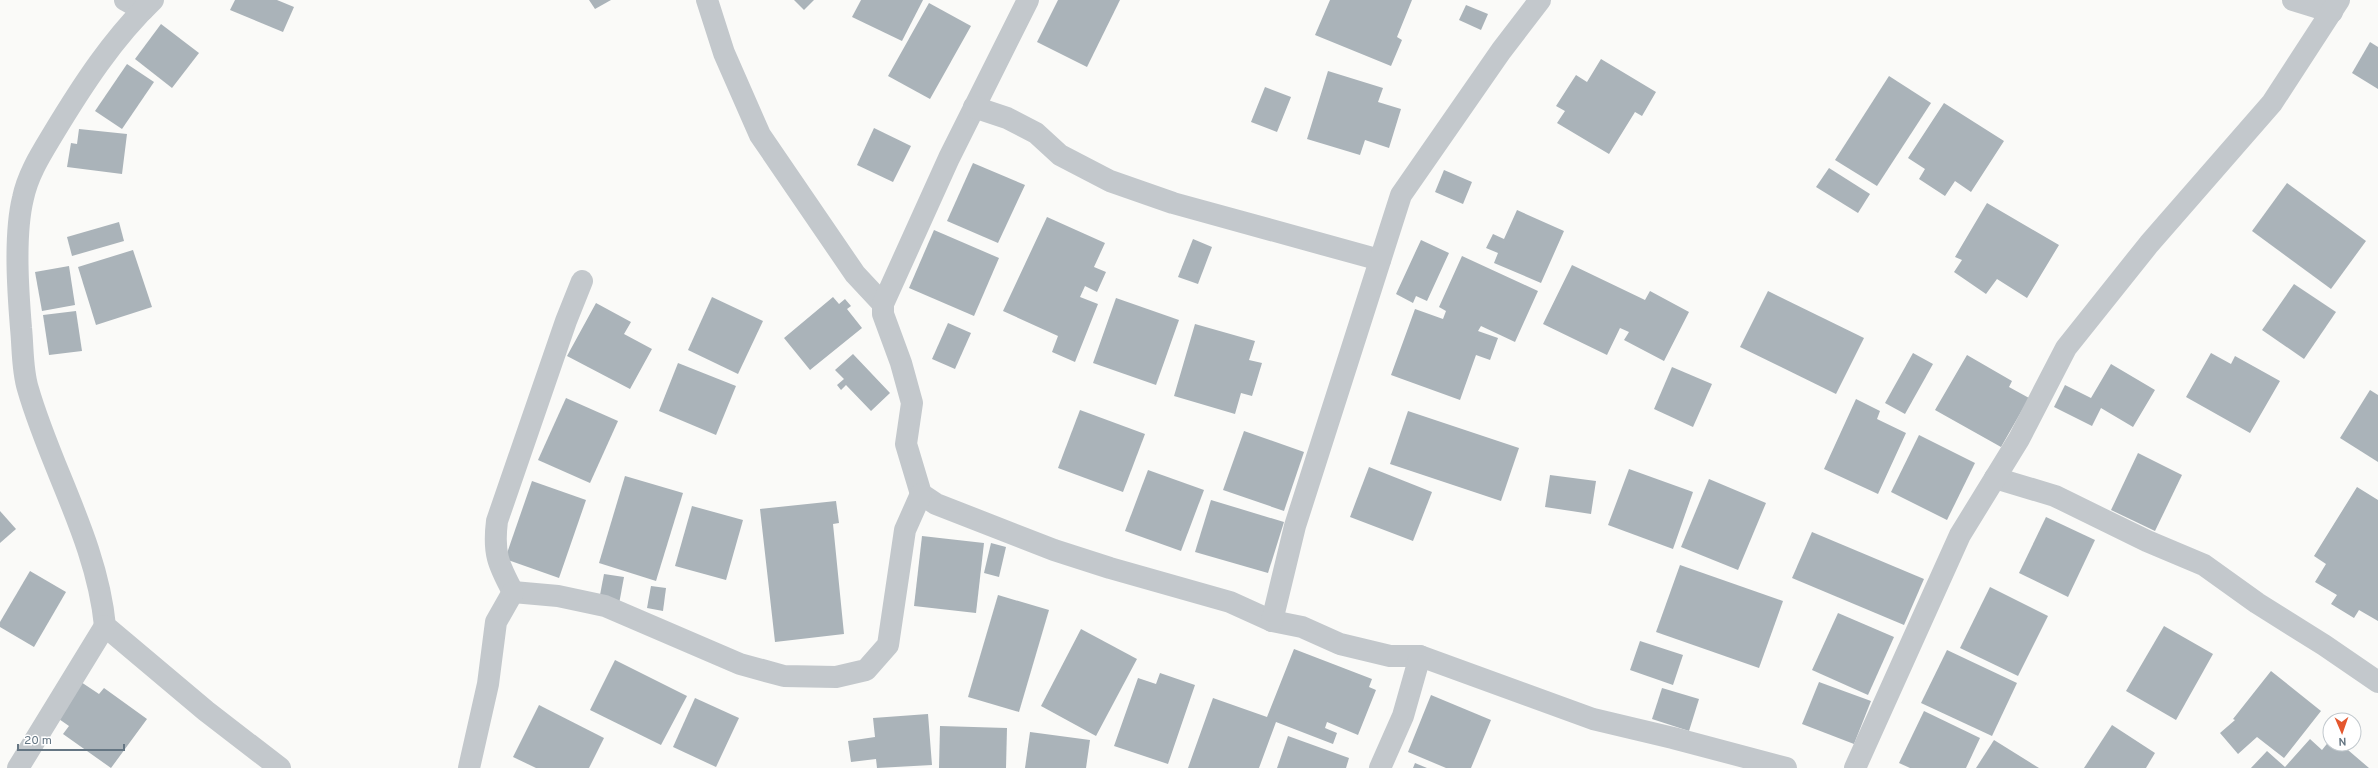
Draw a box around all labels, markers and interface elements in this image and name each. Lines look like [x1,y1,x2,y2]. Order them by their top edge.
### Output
north arrow [2322,712,2362,752]
scale bar [18,726,124,752]
text: 20 m [24,733,52,749]
text: N [2338,734,2347,748]

